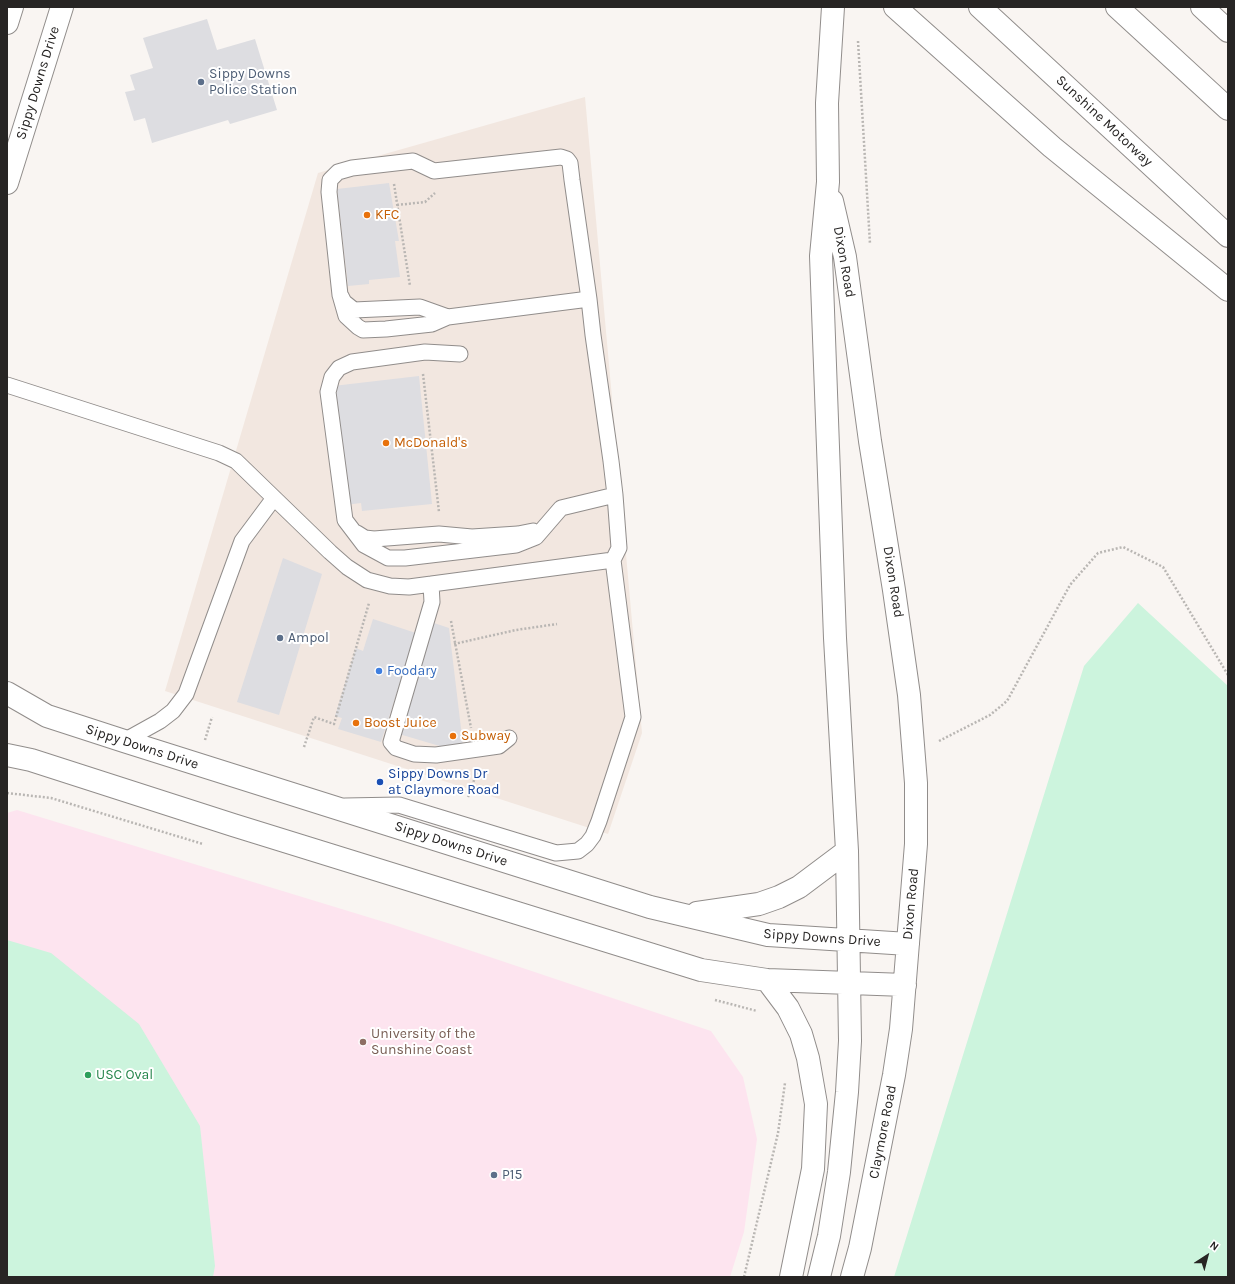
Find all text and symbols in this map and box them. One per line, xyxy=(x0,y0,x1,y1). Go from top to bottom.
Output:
street label: Sippy Downs Drive xyxy=(13,24,63,142)
place label: Sippy Downs Police Station xyxy=(209,66,297,98)
street label: Sunshine Motorway xyxy=(1052,72,1156,170)
marker: Sippy Downs Police Station xyxy=(196,77,206,87)
place label: KFC xyxy=(375,207,399,223)
marker: KFC xyxy=(362,210,372,220)
street label: Dixon Road xyxy=(829,225,859,299)
place label: McDonald's xyxy=(394,435,468,451)
marker: McDonald's xyxy=(381,438,391,448)
street label: Dixon Road xyxy=(879,545,907,619)
place label: Ampol xyxy=(288,630,329,646)
marker: Ampol xyxy=(275,633,285,643)
place label: Foodary xyxy=(387,663,437,679)
marker: Foodary xyxy=(374,666,384,676)
place label: Boost Juice xyxy=(364,715,437,731)
marker: Boost Juice xyxy=(351,718,361,728)
street label: Sippy Downs Drive xyxy=(83,721,201,773)
place label: Subway xyxy=(461,728,511,744)
marker: Subway xyxy=(448,731,458,741)
place label: Sippy Downs Dr at Claymore Road xyxy=(388,766,500,798)
marker: Sippy Downs Dr at Claymore Road xyxy=(375,777,385,787)
street label: Sippy Downs Drive xyxy=(392,818,510,870)
street label: Dixon Road xyxy=(899,867,923,941)
street label: Sippy Downs Drive xyxy=(763,926,881,950)
place label: University of the Sunshine Coast xyxy=(371,1026,475,1058)
marker: University of the Sunshine Coast xyxy=(358,1037,368,1047)
place label: USC Oval xyxy=(96,1067,153,1083)
marker: USC Oval xyxy=(83,1070,93,1080)
street label: Claymore Road xyxy=(866,1084,900,1180)
place label: P15 xyxy=(502,1167,522,1183)
marker: P15 xyxy=(489,1170,499,1180)
north arrow xyxy=(1187,1236,1227,1276)
text: N xyxy=(1207,1238,1221,1253)

